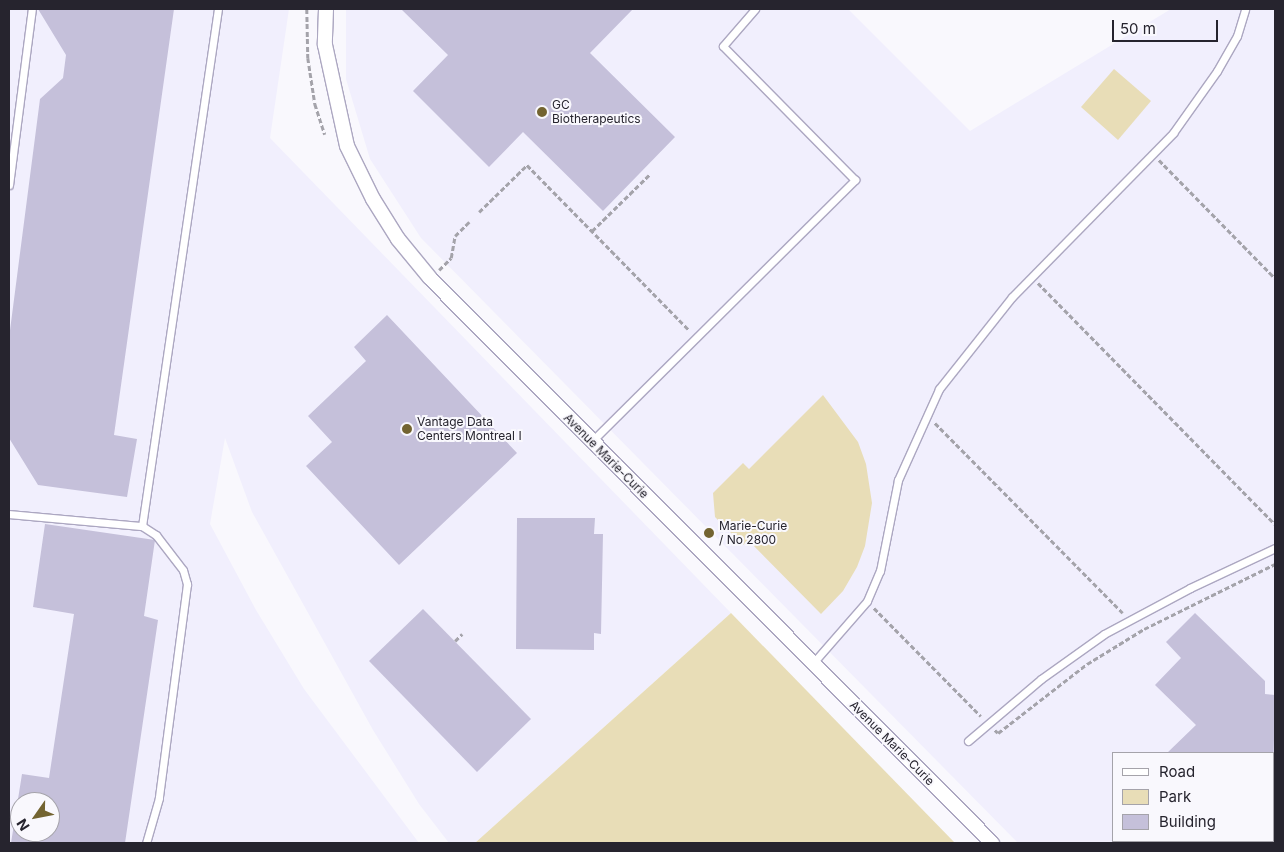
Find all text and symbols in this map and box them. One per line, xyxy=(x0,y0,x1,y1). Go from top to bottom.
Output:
scale bar xyxy=(1114,10,1220,42)
text: 50 m xyxy=(1120,19,1156,38)
place label: GC Biotherapeutics xyxy=(552,98,641,126)
marker: GC Biotherapeutics xyxy=(536,106,548,118)
street label: Avenue Marie-Curie xyxy=(561,411,651,501)
place label: Vantage Data Centers Montreal I xyxy=(417,415,522,443)
marker: Vantage Data Centers Montreal I xyxy=(401,423,413,435)
place label: Marie-Curie / No 2800 xyxy=(719,519,787,547)
marker: Marie-Curie / No 2800 xyxy=(703,527,715,539)
street label: Avenue Marie-Curie xyxy=(847,698,937,788)
legend xyxy=(1112,752,1274,842)
text: Road xyxy=(1159,762,1195,781)
text: Park xyxy=(1159,787,1191,806)
north arrow xyxy=(10,792,60,842)
text: Building xyxy=(1159,812,1216,831)
text: N xyxy=(13,816,33,834)

